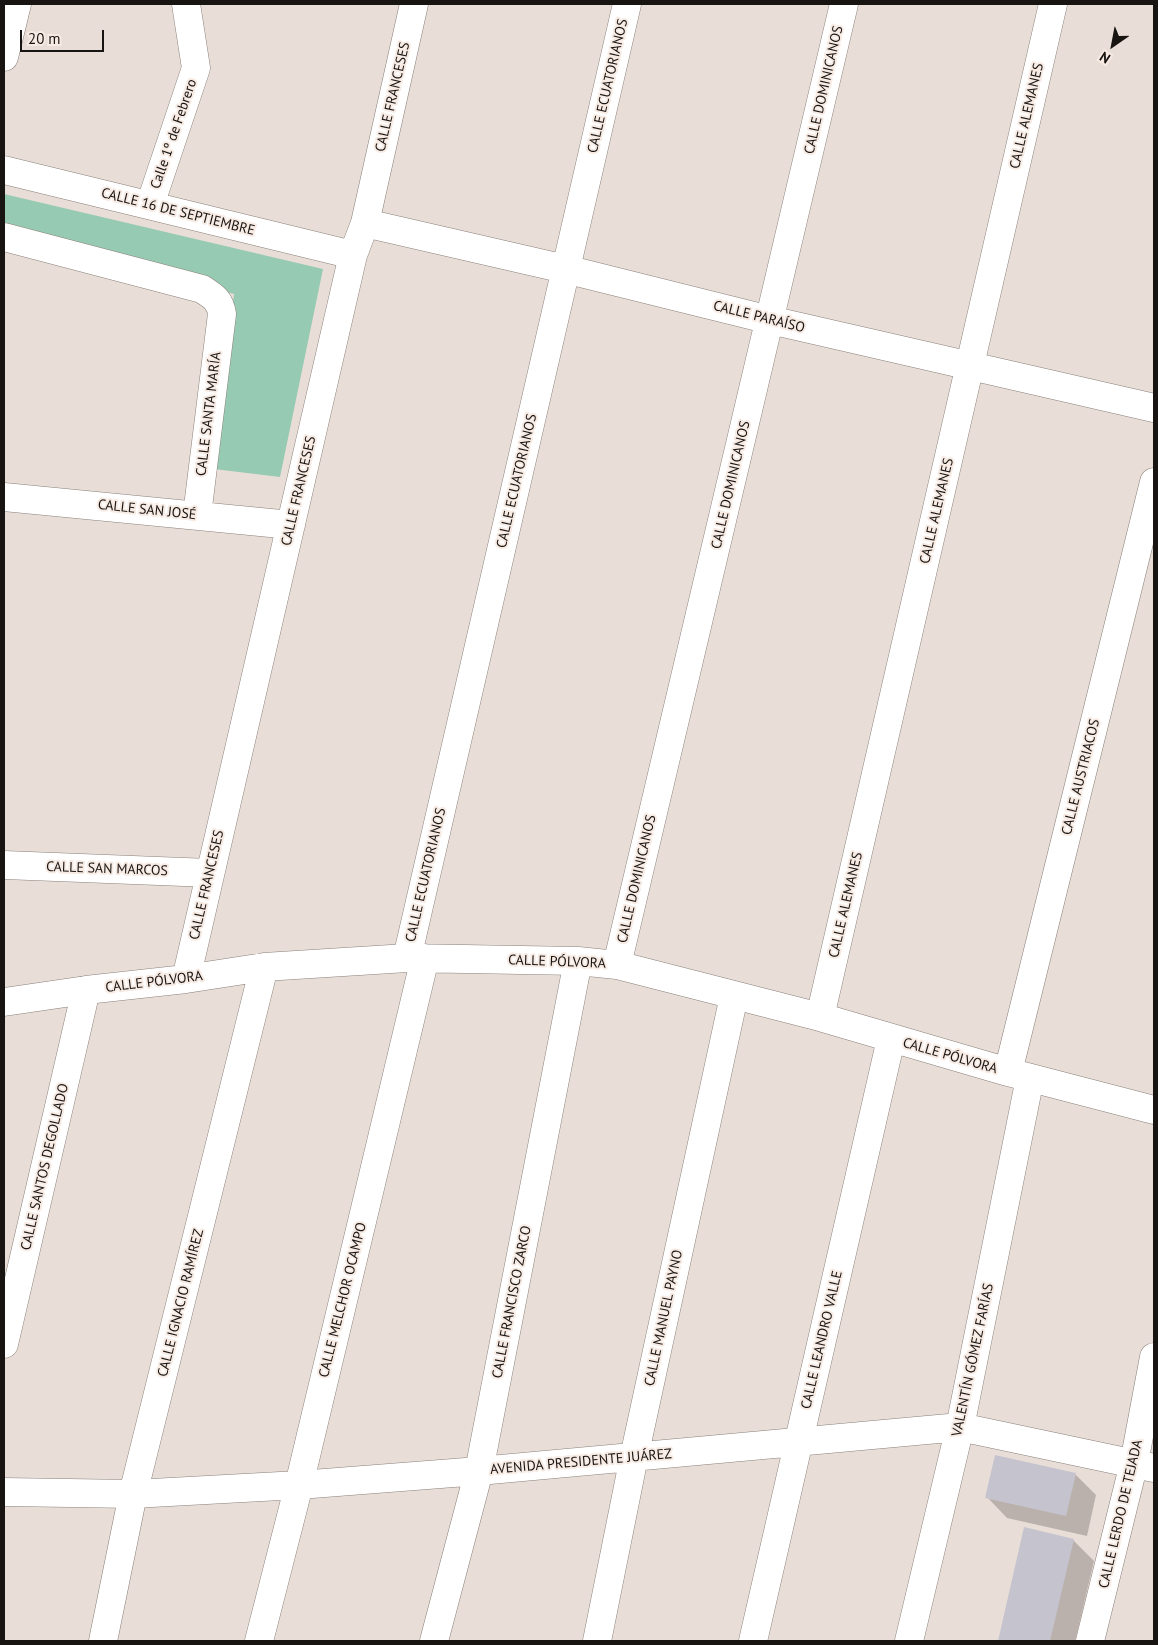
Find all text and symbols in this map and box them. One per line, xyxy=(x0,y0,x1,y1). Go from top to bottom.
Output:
street label: CALLE ECUATORIANOS xyxy=(584,17,632,155)
scale bar xyxy=(22,20,106,52)
north arrow xyxy=(1088,20,1138,70)
street label: CALLE DOMINICANOS xyxy=(801,24,847,156)
text: 20 m xyxy=(28,29,61,48)
street label: CALLE FRANCESES xyxy=(372,40,414,154)
text: N xyxy=(1096,48,1114,68)
street label: CALLE ALEMANES xyxy=(1007,61,1047,171)
street label: Calle 1º de Febrero xyxy=(147,77,201,191)
street label: CALLE 16 DE SEPTIEMBRE xyxy=(99,185,257,239)
street label: CALLE PARAÍSO xyxy=(711,297,807,337)
street label: CALLE SANTA MARÍA xyxy=(193,351,225,477)
street label: CALLE ECUATORIANOS xyxy=(493,412,541,550)
street label: CALLE DOMINICANOS xyxy=(708,419,754,551)
street label: CALLE FRANCESES xyxy=(278,434,320,548)
street label: CALLE ALEMANES xyxy=(917,456,957,566)
street label: CALLE SAN JOSÉ xyxy=(97,496,197,524)
street label: CALLE AUSTRIACOS xyxy=(1058,717,1104,837)
street label: CALLE ECUATORIANOS xyxy=(402,806,450,944)
street label: CALLE DOMINICANOS xyxy=(614,813,660,945)
street label: CALLE FRANCESES xyxy=(186,828,228,942)
street label: CALLE ALEMANES xyxy=(826,850,866,960)
street label: CALLE SAN MARCOS xyxy=(46,858,168,880)
street label: CALLE PÓLVORA xyxy=(508,952,606,972)
street label: CALLE PÓLVORA xyxy=(104,968,204,996)
street label: CALLE PÓLVORA xyxy=(901,1034,999,1078)
street label: CALLE SANTOS DEGOLLADO xyxy=(18,1082,72,1252)
street label: CALLE MELCHOR OCAMPO xyxy=(316,1221,370,1379)
street label: CALLE FRANCISCO ZARCO xyxy=(489,1224,535,1380)
street label: CALLE IGNACIO RAMÍREZ xyxy=(155,1227,207,1379)
street label: CALLE MANUEL PAYNO xyxy=(641,1248,687,1388)
street label: CALLE LEANDRO VALLE xyxy=(798,1269,846,1411)
street label: VALENTÍN GÓMEZ FARÍAS xyxy=(949,1282,997,1438)
street label: CALLE LERDO DE TEJADA xyxy=(1096,1438,1146,1590)
street label: AVENIDA PRESIDENTE JUÁREZ xyxy=(489,1446,673,1478)

